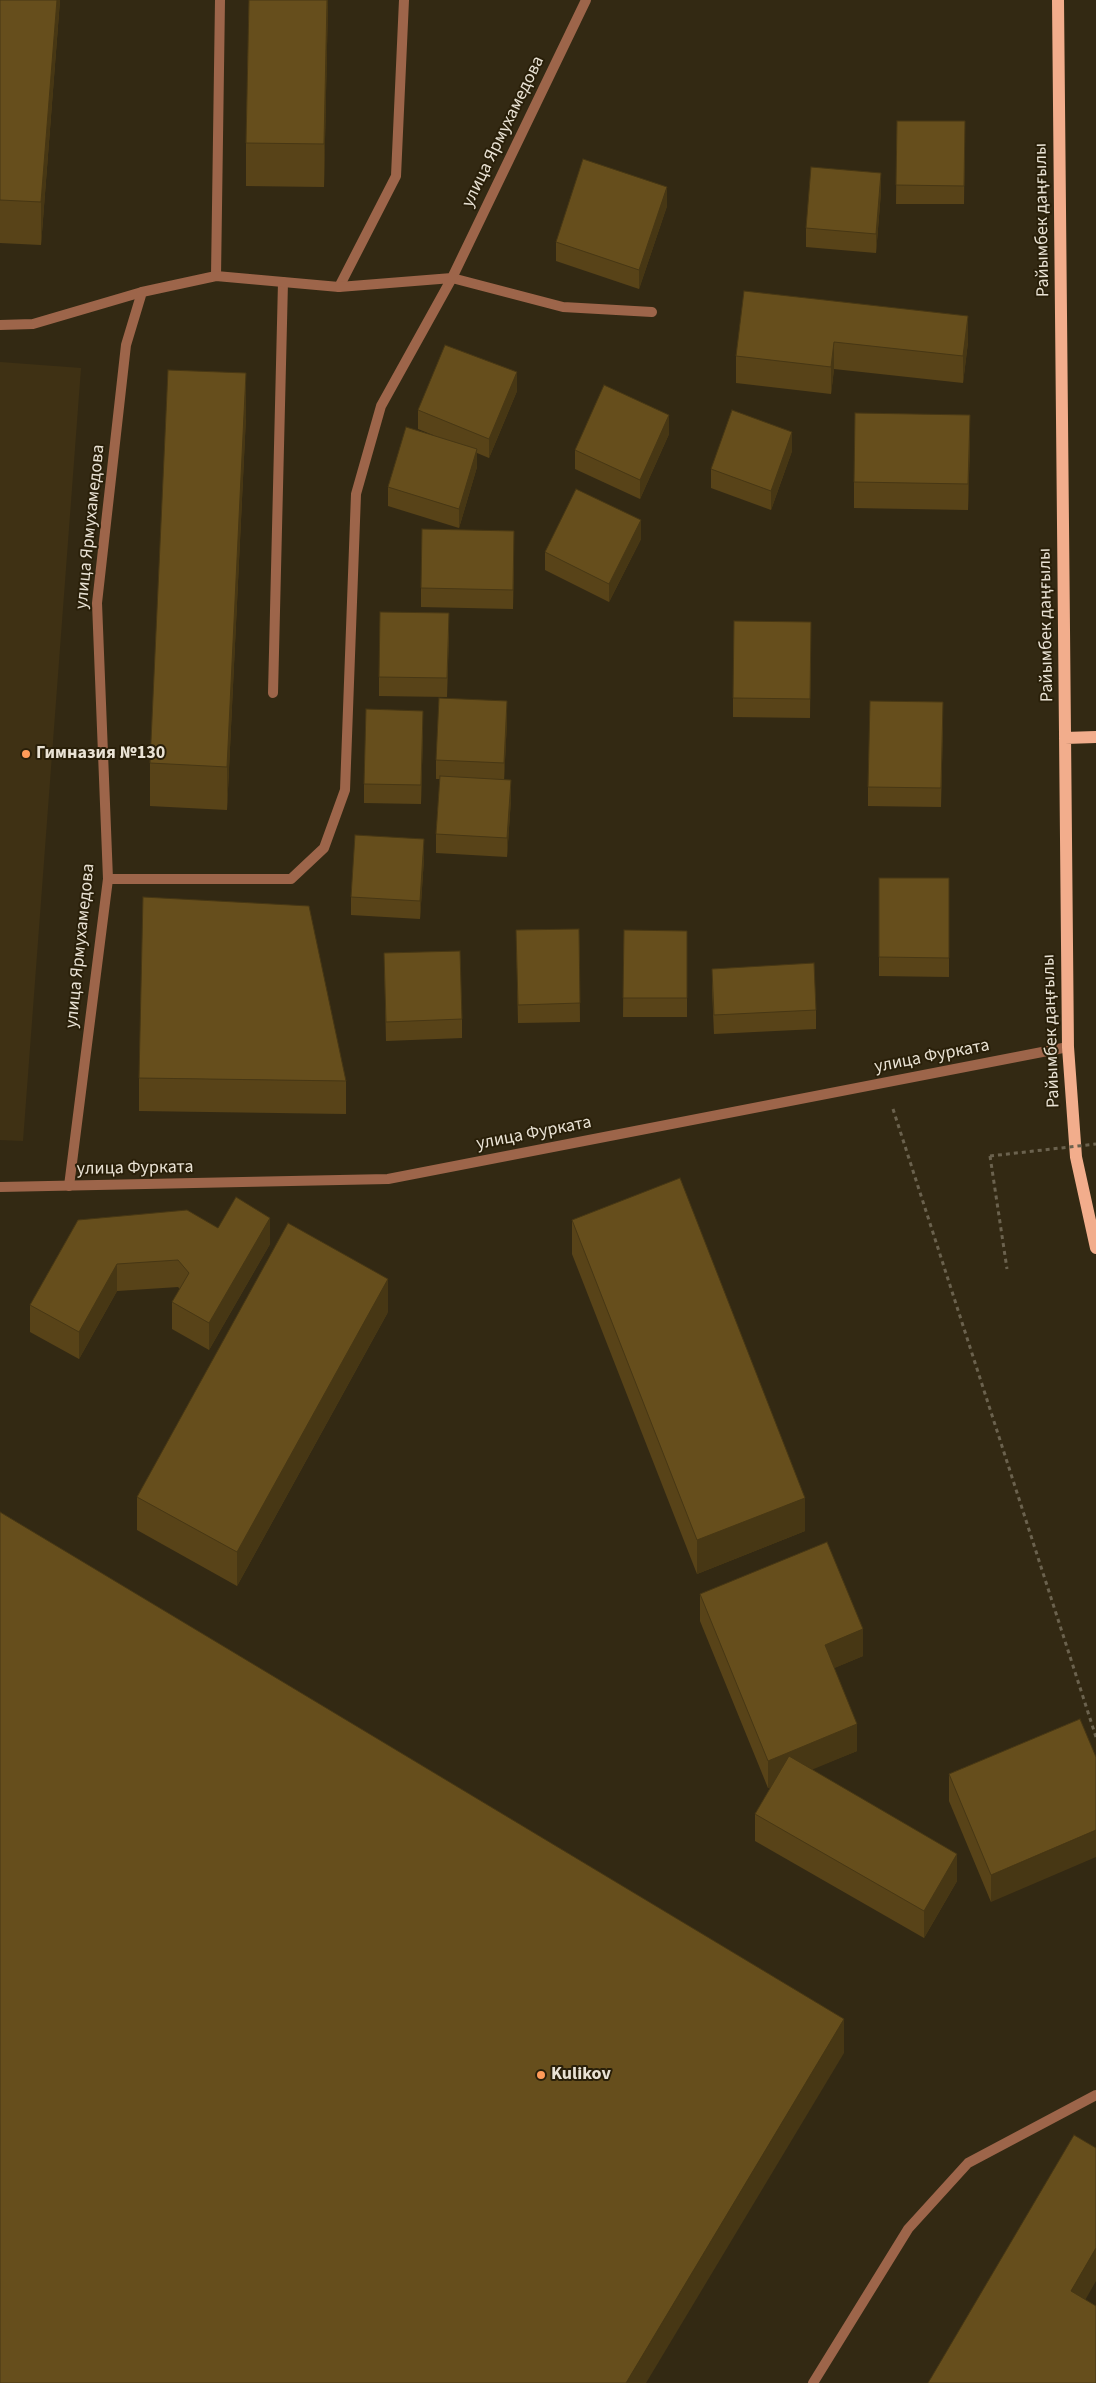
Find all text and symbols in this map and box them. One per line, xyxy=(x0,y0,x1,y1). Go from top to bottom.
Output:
street label: улица Ярмухамедова xyxy=(458,53,550,211)
street label: Райымбек даңғылы xyxy=(1031,143,1055,297)
street label: улица Ярмухамедова xyxy=(72,444,110,610)
street label: Райымбек даңғылы xyxy=(1035,548,1059,702)
place label: Гимназия №130 xyxy=(36,743,165,765)
marker: Гимназия №130 xyxy=(20,748,32,760)
street label: улица Ярмухамедова xyxy=(62,863,100,1029)
street label: Райымбек даңғылы xyxy=(1039,954,1065,1108)
street label: улица Фурката xyxy=(873,1035,991,1079)
street label: улица Фурката xyxy=(475,1112,593,1156)
street label: улица Фурката xyxy=(76,1157,194,1181)
place label: Kulikov xyxy=(551,2064,611,2086)
marker: Kulikov xyxy=(535,2069,547,2081)

